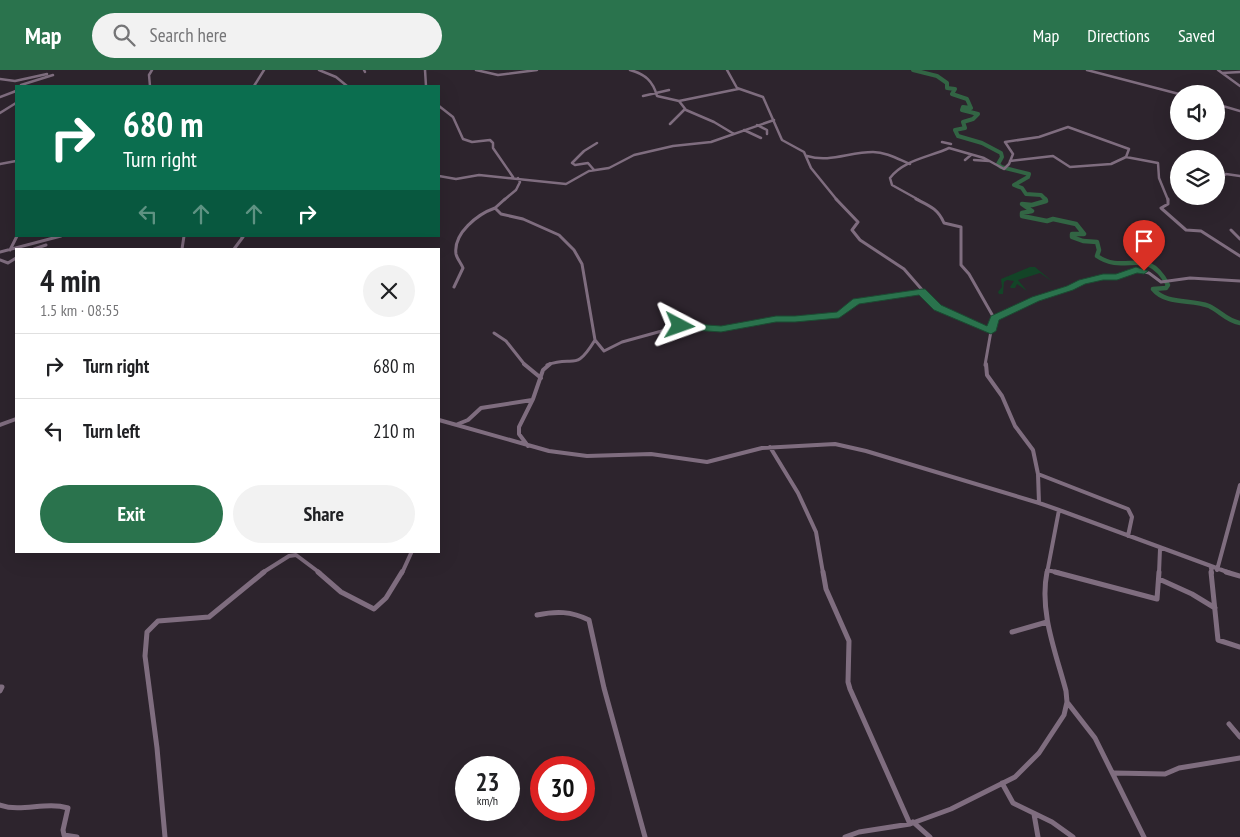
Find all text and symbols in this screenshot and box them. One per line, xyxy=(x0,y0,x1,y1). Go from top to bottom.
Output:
search box xyxy=(92,13,442,58)
text: Map xyxy=(25,20,62,51)
icon: search xyxy=(110,21,138,49)
text: Search here xyxy=(150,23,227,47)
text: Map xyxy=(1033,24,1059,47)
text: Directions xyxy=(1087,24,1150,47)
text: Saved xyxy=(1178,24,1215,47)
map controls xyxy=(1170,85,1225,205)
button: sound xyxy=(1170,85,1225,140)
text: 680 m xyxy=(123,101,204,147)
icon: right xyxy=(40,105,105,170)
text: Turn right xyxy=(123,145,197,173)
button: layers xyxy=(1170,150,1225,205)
icon: left xyxy=(134,200,162,228)
icon: ahead xyxy=(187,200,215,228)
icon: ahead xyxy=(240,200,268,228)
icon: right xyxy=(293,200,321,228)
pin xyxy=(1123,220,1165,271)
icon: arrive xyxy=(1130,227,1158,255)
text: 4 min xyxy=(40,261,101,300)
button: close xyxy=(363,265,415,317)
position arrow xyxy=(653,299,705,351)
text: 1.5 km · 08:55 xyxy=(40,300,120,320)
icon: right xyxy=(40,352,68,380)
text: Turn right xyxy=(83,354,149,378)
text: 680 m xyxy=(373,354,415,378)
icon: left xyxy=(40,417,68,445)
text: Turn left xyxy=(83,419,140,443)
text: 210 m xyxy=(373,419,415,443)
button: Exit xyxy=(40,485,223,543)
button: Share xyxy=(233,485,415,543)
speed limit sign: 30 xyxy=(530,756,595,821)
text: 23 xyxy=(476,766,499,798)
text: km/h xyxy=(477,793,498,808)

